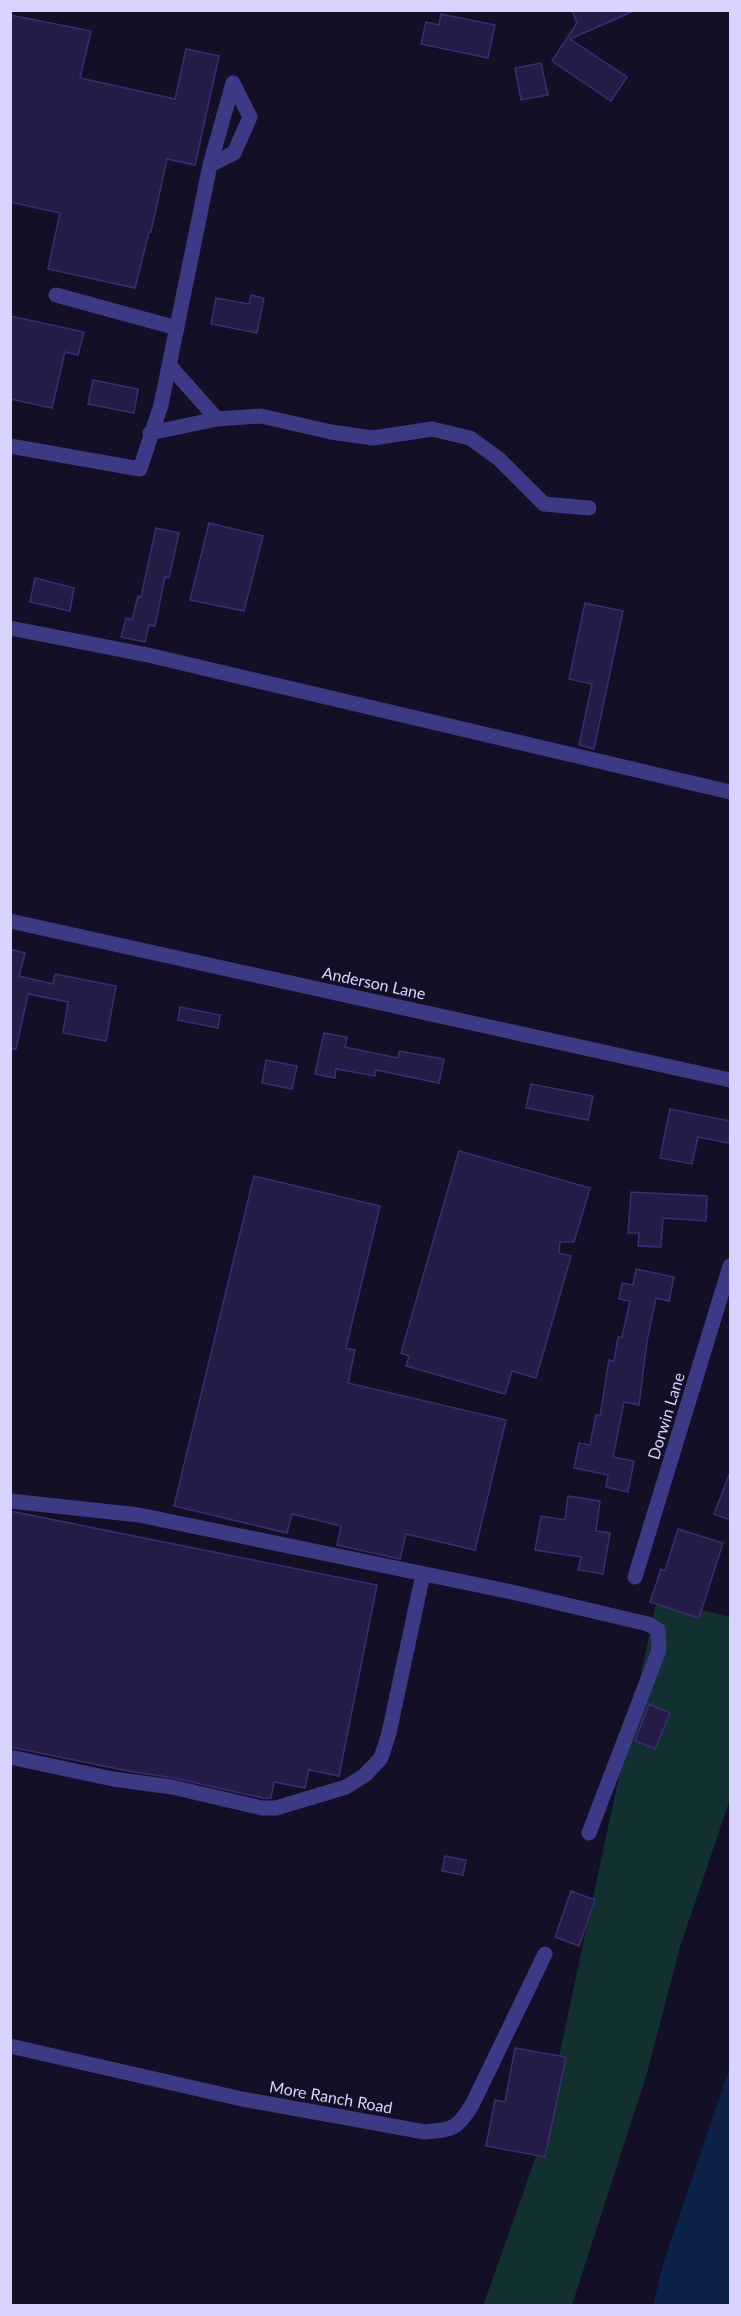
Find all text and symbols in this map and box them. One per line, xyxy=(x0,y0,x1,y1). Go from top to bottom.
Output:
street label: Anderson Lane xyxy=(321,962,428,1003)
street label: Dorwin Lane xyxy=(643,1370,688,1462)
street label: More Ranch Road xyxy=(268,2076,394,2117)

